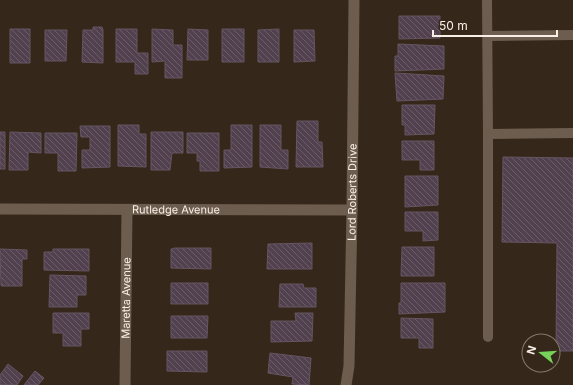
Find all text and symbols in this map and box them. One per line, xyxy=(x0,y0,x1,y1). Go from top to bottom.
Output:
scale bar xyxy=(433,12,557,38)
text: 50 m xyxy=(439,18,468,33)
street label: Lord Roberts Drive xyxy=(344,143,360,241)
street label: Rutledge Avenue xyxy=(132,202,220,217)
street label: Maretta Avenue xyxy=(119,257,133,339)
north arrow xyxy=(521,333,561,373)
text: N xyxy=(524,344,539,356)

